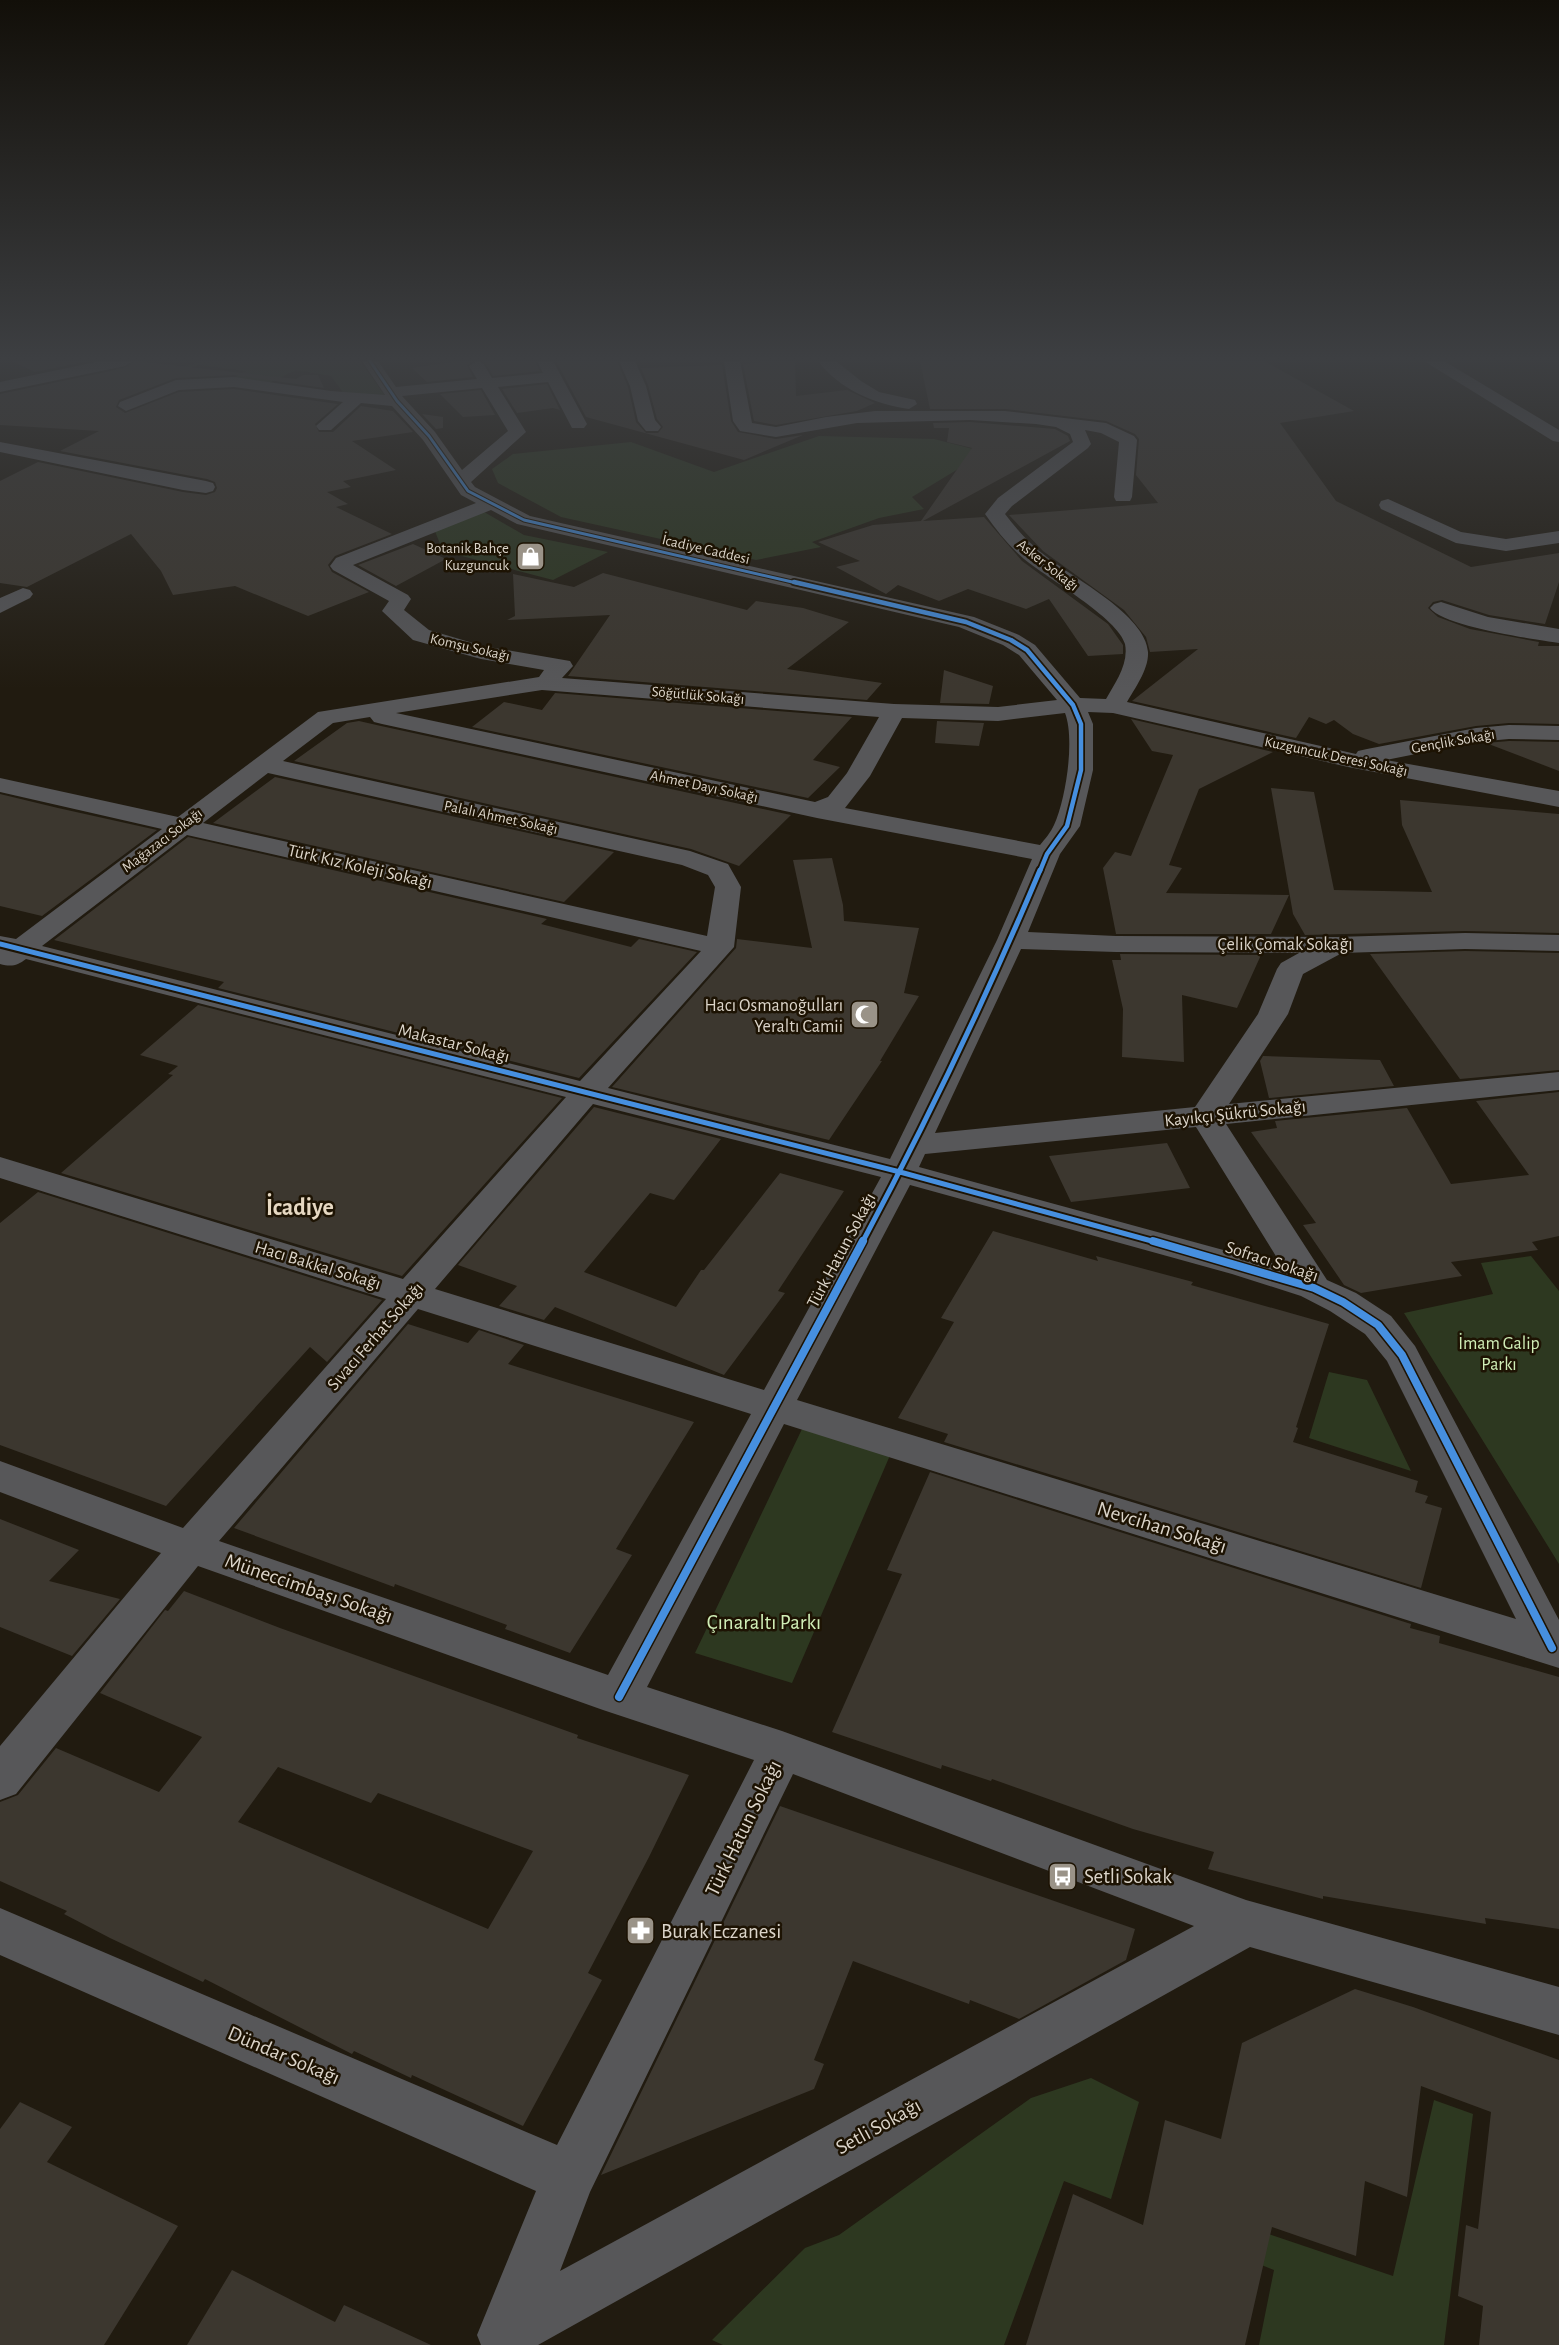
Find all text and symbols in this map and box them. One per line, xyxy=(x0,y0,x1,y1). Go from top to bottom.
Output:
street label: İcadiye Caddesi xyxy=(661,530,752,567)
street label: Asker Sokağı xyxy=(1014,537,1081,594)
place label: Botanik Bahçe Kuzguncuk xyxy=(426,541,509,573)
shop icon: Botanik Bahçe Kuzguncuk xyxy=(514,541,546,573)
street label: Komşu Sokağı xyxy=(429,631,511,664)
street label: Söğütlük Sokağı xyxy=(651,684,745,707)
street label: Gençlik Sokağı xyxy=(1410,727,1496,756)
street label: Kuzguncuk Deresi Sokağı xyxy=(1263,734,1409,779)
street label: Ahmet Dayı Sokağı xyxy=(649,768,759,805)
street label: Palalı Ahmet Sokağı xyxy=(443,798,559,837)
street label: Mağazacı Sokağı xyxy=(119,805,205,875)
street label: Türk Kız Koleji Sokağı xyxy=(286,842,434,892)
street label: Çelik Çomak Sokağı xyxy=(1217,936,1353,954)
place label: Hacı Osmanoğulları Yeraltı Camii xyxy=(705,997,843,1036)
mosque icon: Hacı Osmanoğulları Yeraltı Camii xyxy=(848,999,880,1031)
street label: Makastar Sokağı xyxy=(396,1021,511,1067)
street label: Kayıkçı Şükrü Sokağı xyxy=(1164,1098,1307,1130)
street label: Türk Hatun Sokağı xyxy=(804,1190,880,1311)
district label: İcadiye xyxy=(266,1193,334,1220)
street label: Hacı Bakkal Sokağı xyxy=(253,1238,383,1294)
street label: Sofracı Sokağı xyxy=(1223,1238,1320,1285)
street label: Sıvacı Ferhat Sokağı xyxy=(324,1279,427,1394)
park label: İmam Galip Parkı xyxy=(1458,1333,1540,1374)
street label: Nevcihan Sokağı xyxy=(1095,1498,1229,1557)
street label: Müneccimbaşı Sokağı xyxy=(222,1550,395,1627)
park label: Çınaraltı Parkı xyxy=(707,1612,821,1633)
street label: Türk Hatun Sokağı xyxy=(702,1757,785,1899)
bus stop icon: Setli Sokak xyxy=(1047,1860,1079,1892)
place label: Setli Sokak xyxy=(1084,1866,1172,1887)
pharmacy icon: Burak Eczanesi xyxy=(624,1915,656,1947)
place label: Burak Eczanesi xyxy=(661,1921,781,1942)
street label: Dündar Sokağı xyxy=(225,2022,343,2088)
street label: Setli Sokağı xyxy=(832,2095,924,2158)

